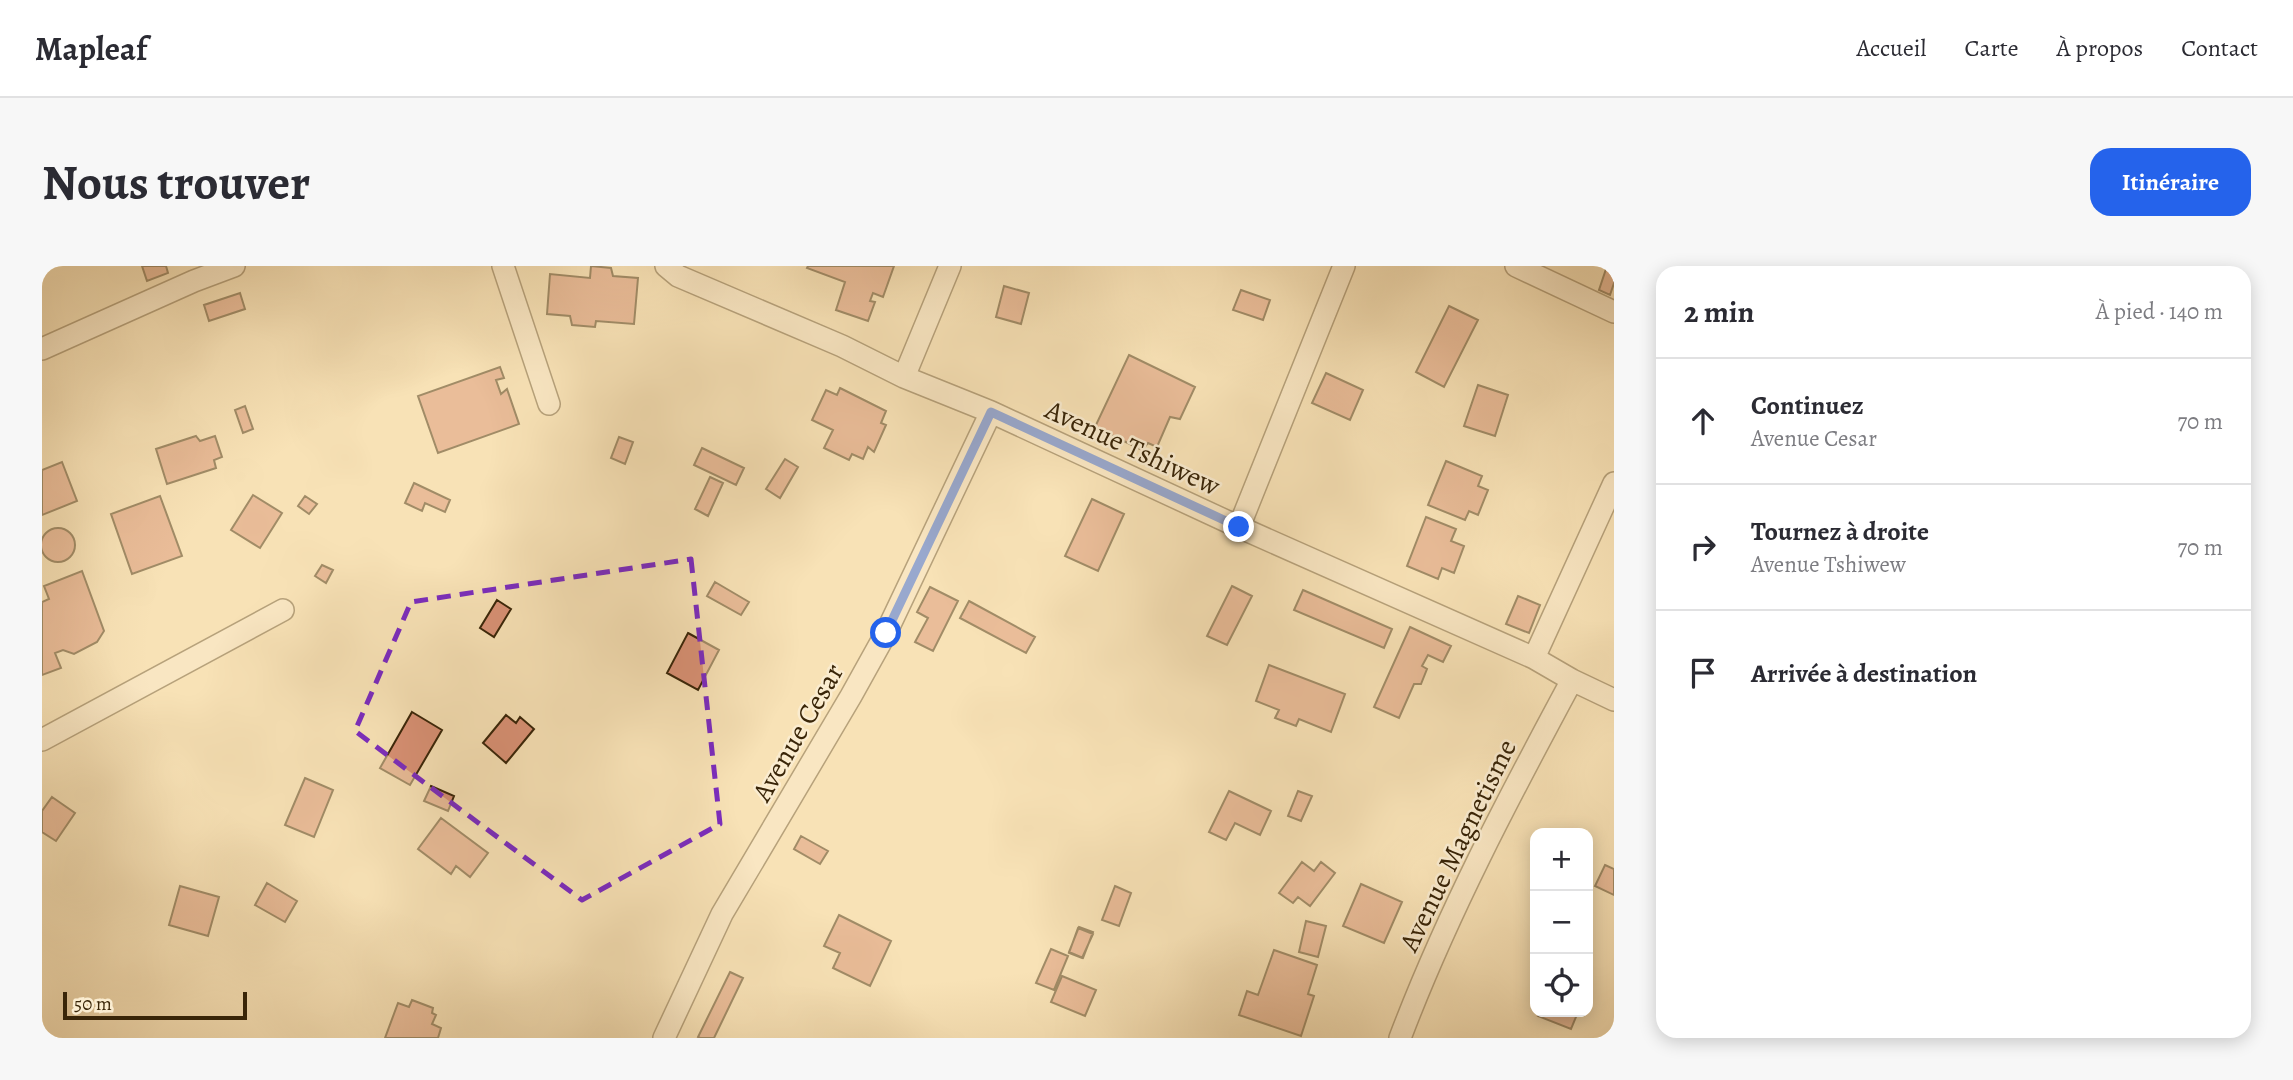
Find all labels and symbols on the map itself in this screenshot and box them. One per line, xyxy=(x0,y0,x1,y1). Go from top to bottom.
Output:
street label: Avenue Tshiwew xyxy=(1038,390,1226,505)
route end xyxy=(1223,511,1254,542)
route start xyxy=(870,617,901,648)
street label: Avenue Cesar xyxy=(743,656,853,809)
street label: Avenue Magnetisme xyxy=(1390,733,1526,959)
scale bar xyxy=(63,989,247,1021)

